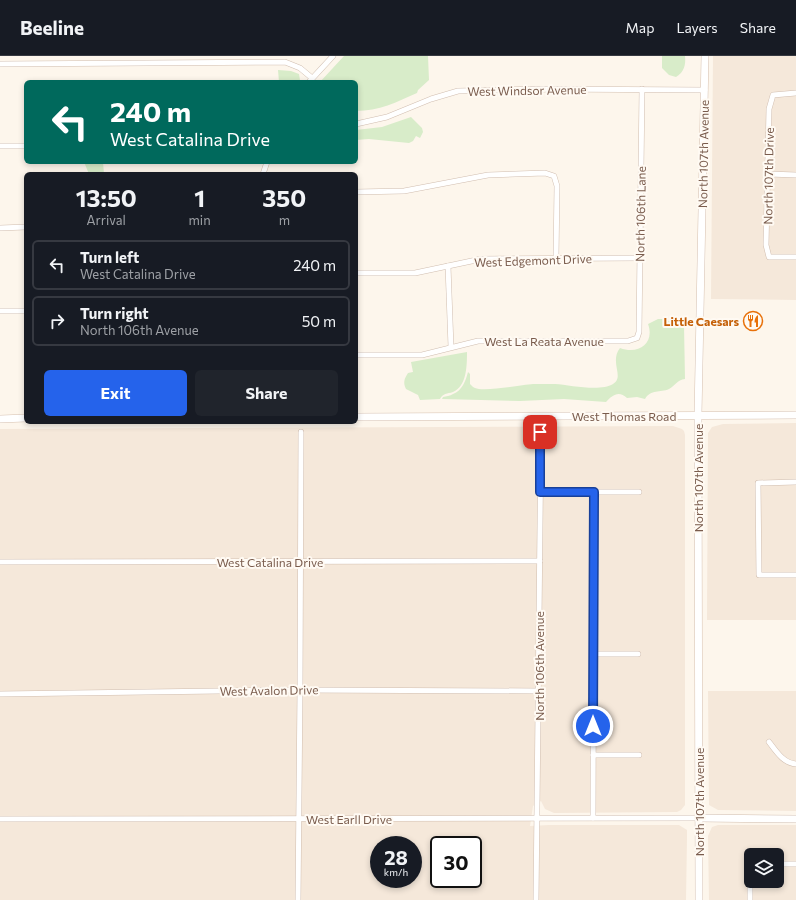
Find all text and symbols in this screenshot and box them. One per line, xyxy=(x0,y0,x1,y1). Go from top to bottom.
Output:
text: Beeline xyxy=(20,16,84,39)
text: Map xyxy=(626,19,654,36)
text: Layers xyxy=(676,19,718,36)
text: Share xyxy=(740,19,776,36)
street label: West Windsor Avenue xyxy=(467,82,587,98)
text: 240 m xyxy=(110,94,191,128)
icon: left xyxy=(44,96,96,148)
street label: North 107th Avenue xyxy=(695,100,711,208)
street label: North 107th Drive xyxy=(760,127,776,225)
text: West Catalina Drive xyxy=(110,128,270,150)
street label: North 106th Lane xyxy=(632,166,648,262)
text: 13:50 xyxy=(76,183,137,212)
text: 1 xyxy=(194,183,205,212)
text: 350 xyxy=(262,183,306,212)
text: Arrival xyxy=(87,212,126,228)
text: min xyxy=(189,212,211,228)
text: m xyxy=(279,212,290,228)
text: Turn left xyxy=(80,248,139,266)
street label: West Edgemont Drive xyxy=(474,251,592,269)
icon: left xyxy=(46,254,68,276)
text: 240 m xyxy=(293,256,336,274)
text: West Catalina Drive xyxy=(80,266,196,282)
text: Turn right xyxy=(80,304,149,322)
icon: right xyxy=(46,310,68,332)
restaurant icon: Little Caesars xyxy=(742,310,764,332)
text: 50 m xyxy=(302,312,336,330)
place label: Little Caesars xyxy=(664,314,739,328)
text: North 106th Avenue xyxy=(80,322,199,338)
street label: West La Reata Avenue xyxy=(484,334,604,348)
button: Exit xyxy=(44,370,187,416)
button: Share xyxy=(195,370,338,416)
street label: West Thomas Road xyxy=(572,409,676,423)
pin xyxy=(523,415,557,449)
icon: arrive xyxy=(529,421,551,443)
street label: North 107th Avenue xyxy=(691,424,705,532)
street label: West Catalina Drive xyxy=(217,555,323,569)
street label: North 106th Avenue xyxy=(532,611,546,721)
street label: West Avalon Drive xyxy=(219,682,319,698)
position arrow xyxy=(572,705,614,747)
street label: North 107th Avenue xyxy=(692,748,706,856)
street label: West Earll Drive xyxy=(306,812,392,826)
speed limit sign: 30 xyxy=(430,836,482,888)
text: 28 xyxy=(384,845,408,869)
map controls xyxy=(744,848,784,888)
button: layers xyxy=(744,848,784,888)
text: km/h xyxy=(384,866,408,878)

